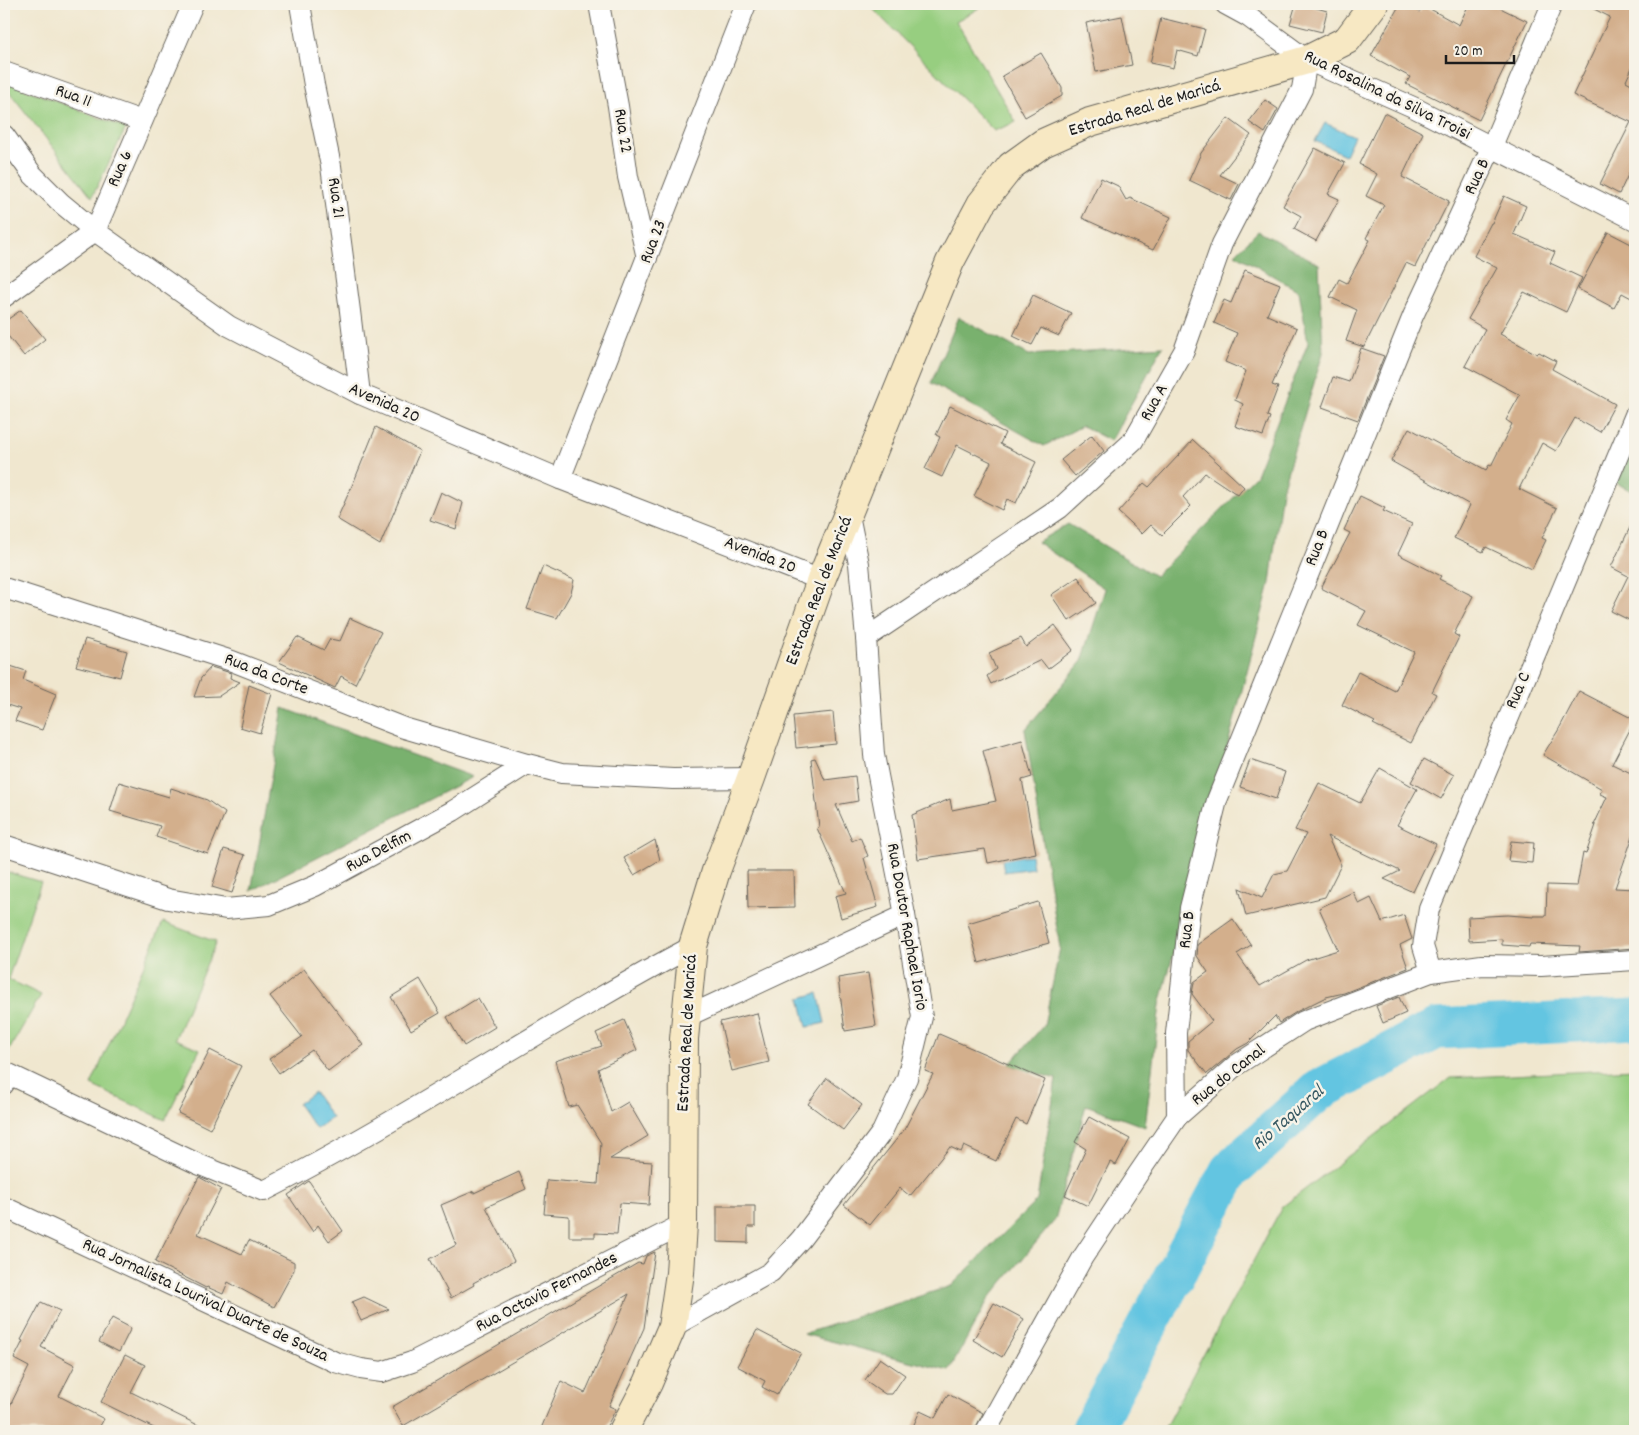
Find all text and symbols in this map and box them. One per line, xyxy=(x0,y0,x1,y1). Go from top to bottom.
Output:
scale bar xyxy=(1446,32,1514,64)
text: 20 m xyxy=(1454,41,1482,63)
street label: Rua Rosalina da Silva Troisi xyxy=(1299,45,1475,147)
street label: Estrada Real de Maricá xyxy=(1066,74,1224,144)
street label: Rua 11 xyxy=(51,79,95,115)
street label: Rua 22 xyxy=(606,107,638,155)
street label: Rua 6 xyxy=(102,147,140,191)
street label: Rua B xyxy=(1459,155,1497,199)
street label: Rua 21 xyxy=(320,176,350,220)
street label: Rua 23 xyxy=(634,217,674,267)
street label: Avenida 20 xyxy=(344,377,424,431)
street label: Rua A xyxy=(1135,380,1175,426)
street label: Estrada Real de Maricá xyxy=(780,513,860,669)
street label: Rua B xyxy=(1299,526,1337,570)
street label: Avenida 20 xyxy=(720,531,800,581)
street label: Rua da Corte xyxy=(220,648,312,703)
street label: Rua C xyxy=(1500,669,1538,713)
street label: Rua Delfim xyxy=(342,824,416,880)
street label: Rua Doutor Raphael Iorio xyxy=(879,841,933,1013)
street label: Rua B xyxy=(1173,910,1203,950)
street label: Estrada Real de Maricá xyxy=(671,954,705,1112)
street label: Rua do Canal xyxy=(1187,1039,1272,1113)
water label: Rio Taquaral xyxy=(1247,1079,1332,1158)
street label: Rua Jornalista Lourival Duarte de Souza xyxy=(78,1233,333,1369)
street label: Rua Octavio Fernandes xyxy=(472,1246,622,1340)

